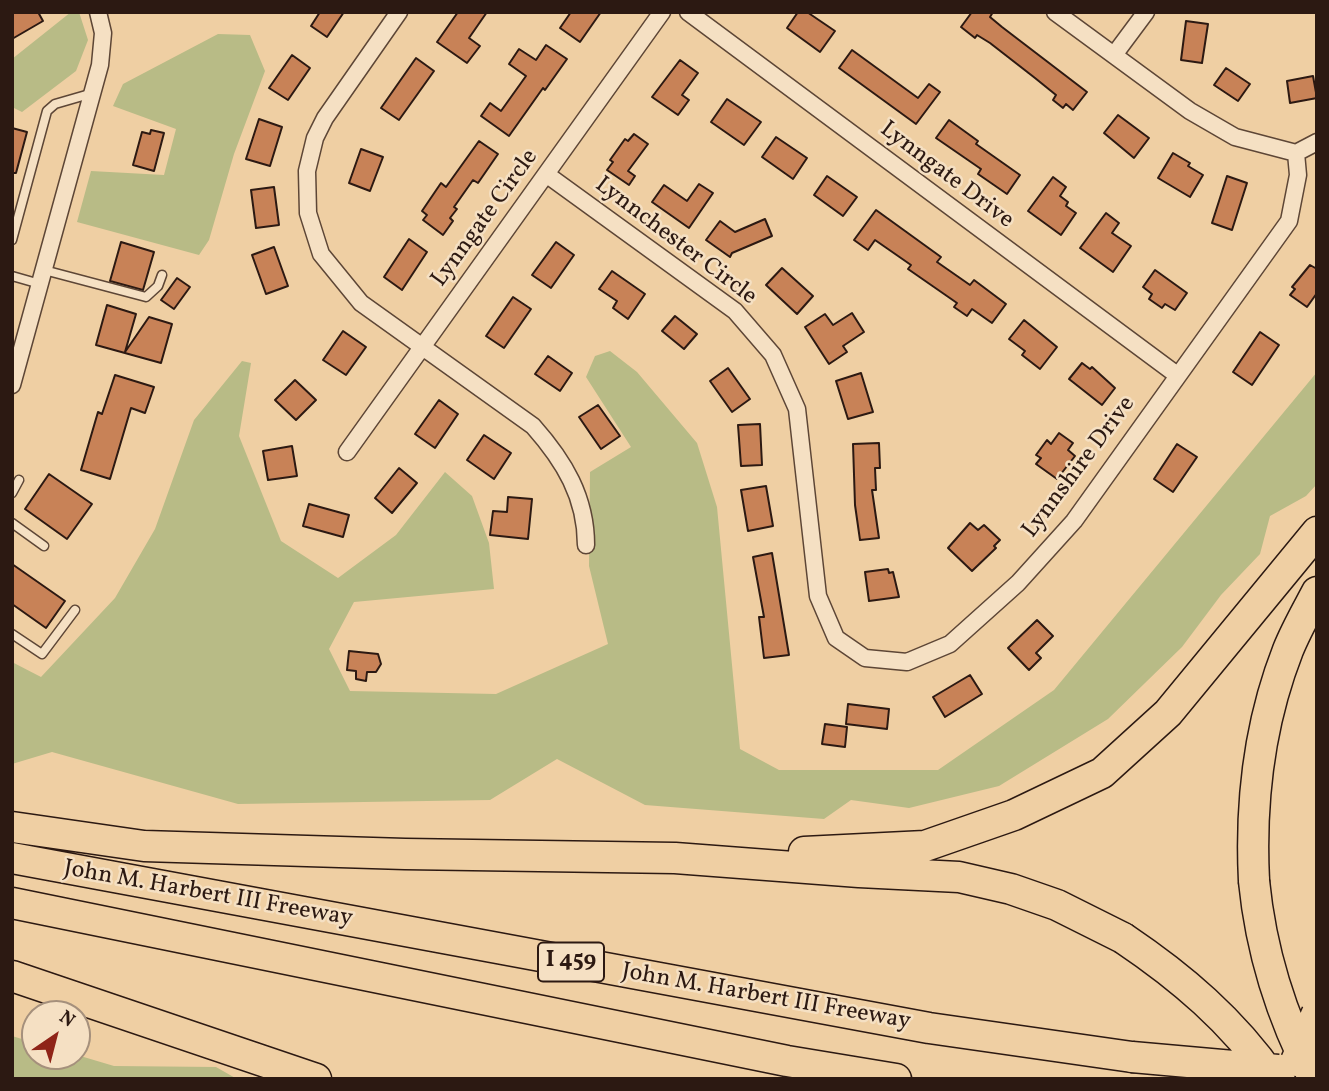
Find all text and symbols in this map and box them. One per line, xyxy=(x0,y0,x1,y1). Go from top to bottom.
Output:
street label: Lynngate Drive xyxy=(873,116,1019,236)
street label: Lynngate Circle xyxy=(426,145,546,293)
street label: Lynnchester Circle xyxy=(588,172,762,312)
street label: Lynnshire Drive xyxy=(1017,391,1143,545)
street label: John M. Harbert III Freeway xyxy=(61,855,355,935)
road number: I 459 xyxy=(538,942,604,981)
street label: John M. Harbert III Freeway xyxy=(619,958,913,1038)
north arrow xyxy=(21,1000,91,1070)
text: N xyxy=(54,1005,80,1034)

